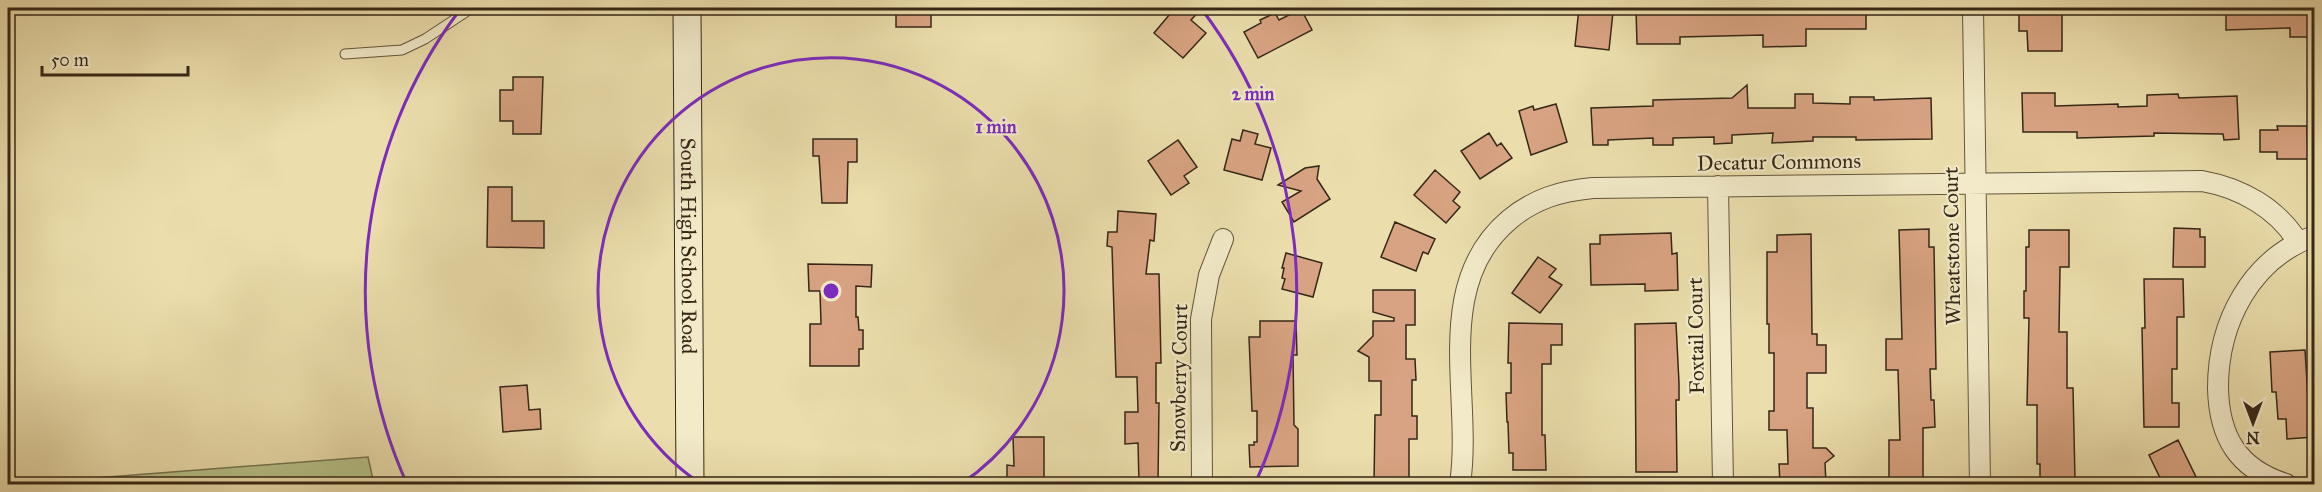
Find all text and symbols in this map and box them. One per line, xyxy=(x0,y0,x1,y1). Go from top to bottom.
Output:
scale bar xyxy=(42,39,188,77)
text: 50 m xyxy=(51,49,89,71)
text: 2 min xyxy=(1232,83,1275,105)
text: 1 min xyxy=(976,116,1017,138)
street label: South High School Road xyxy=(675,138,702,355)
street label: Decatur Commons xyxy=(1697,148,1861,176)
street label: Wheatstone Court xyxy=(1938,166,1966,326)
street label: Foxtail Court xyxy=(1682,277,1710,395)
centre of rings xyxy=(821,281,841,301)
street label: Snowberry Court xyxy=(1165,303,1193,452)
north arrow xyxy=(2223,393,2283,453)
text: N xyxy=(2246,428,2260,447)

